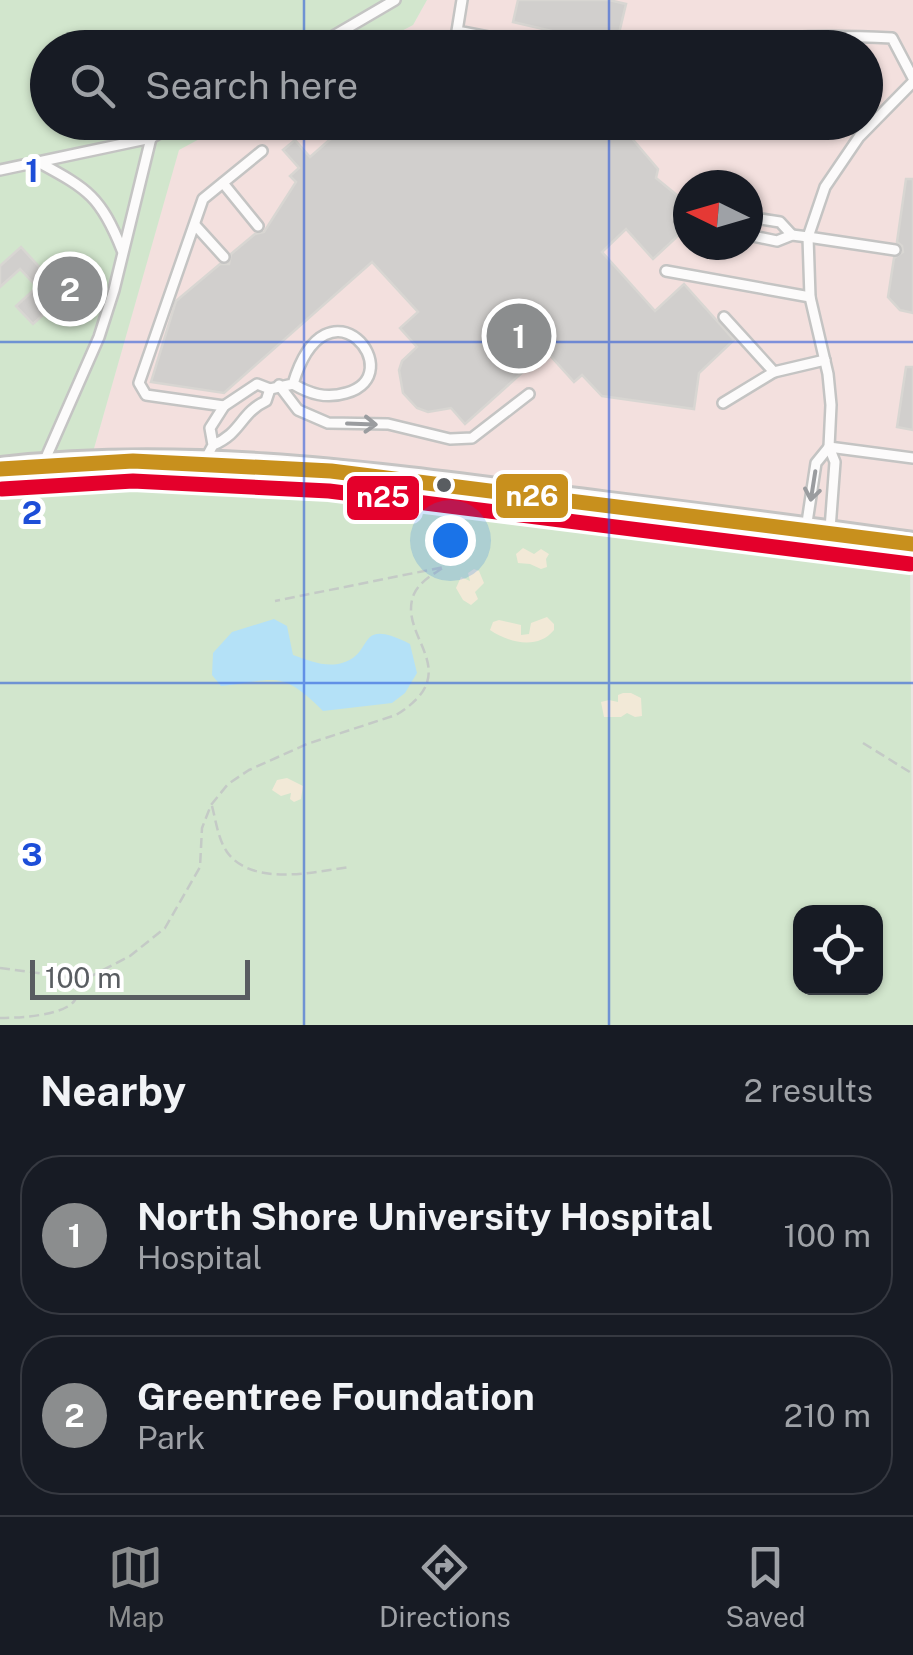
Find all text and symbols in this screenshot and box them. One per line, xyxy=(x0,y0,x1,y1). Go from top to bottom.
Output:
search box xyxy=(30,30,883,140)
icon: search xyxy=(65,58,120,113)
text: Search here xyxy=(145,63,358,108)
text: 1 xyxy=(25,152,39,189)
north arrow xyxy=(673,170,763,260)
pin: 2 xyxy=(38,252,102,326)
pin: 1 xyxy=(486,298,552,374)
one-way arrow xyxy=(346,414,378,433)
one-way arrow xyxy=(803,469,822,502)
line badge: n26 xyxy=(494,472,570,520)
line badge: n25 xyxy=(345,474,421,522)
unlabelled marker xyxy=(434,475,454,495)
text: n26 xyxy=(506,479,558,512)
text: n25 xyxy=(356,480,410,513)
text: 2 xyxy=(22,494,42,531)
your location xyxy=(425,515,476,566)
text: 3 xyxy=(21,836,43,873)
map controls xyxy=(793,905,883,995)
button: locate xyxy=(793,905,883,995)
scale bar xyxy=(30,955,250,1000)
text: 100 m xyxy=(45,961,122,994)
text: Nearby xyxy=(40,1066,186,1115)
text: 2 results xyxy=(744,1072,873,1109)
text: North Shore University Hospital xyxy=(137,1194,713,1239)
text: 1 xyxy=(68,1217,81,1254)
text: 100 m xyxy=(784,1217,871,1254)
text: Hospital xyxy=(137,1239,262,1276)
text: Greentree Foundation xyxy=(137,1374,535,1419)
text: 2 xyxy=(64,1397,85,1434)
text: 210 m xyxy=(784,1397,871,1434)
text: Park xyxy=(137,1419,205,1456)
tab: Map xyxy=(107,1540,164,1633)
tab: Directions xyxy=(379,1540,511,1633)
tab: Saved xyxy=(725,1540,806,1633)

